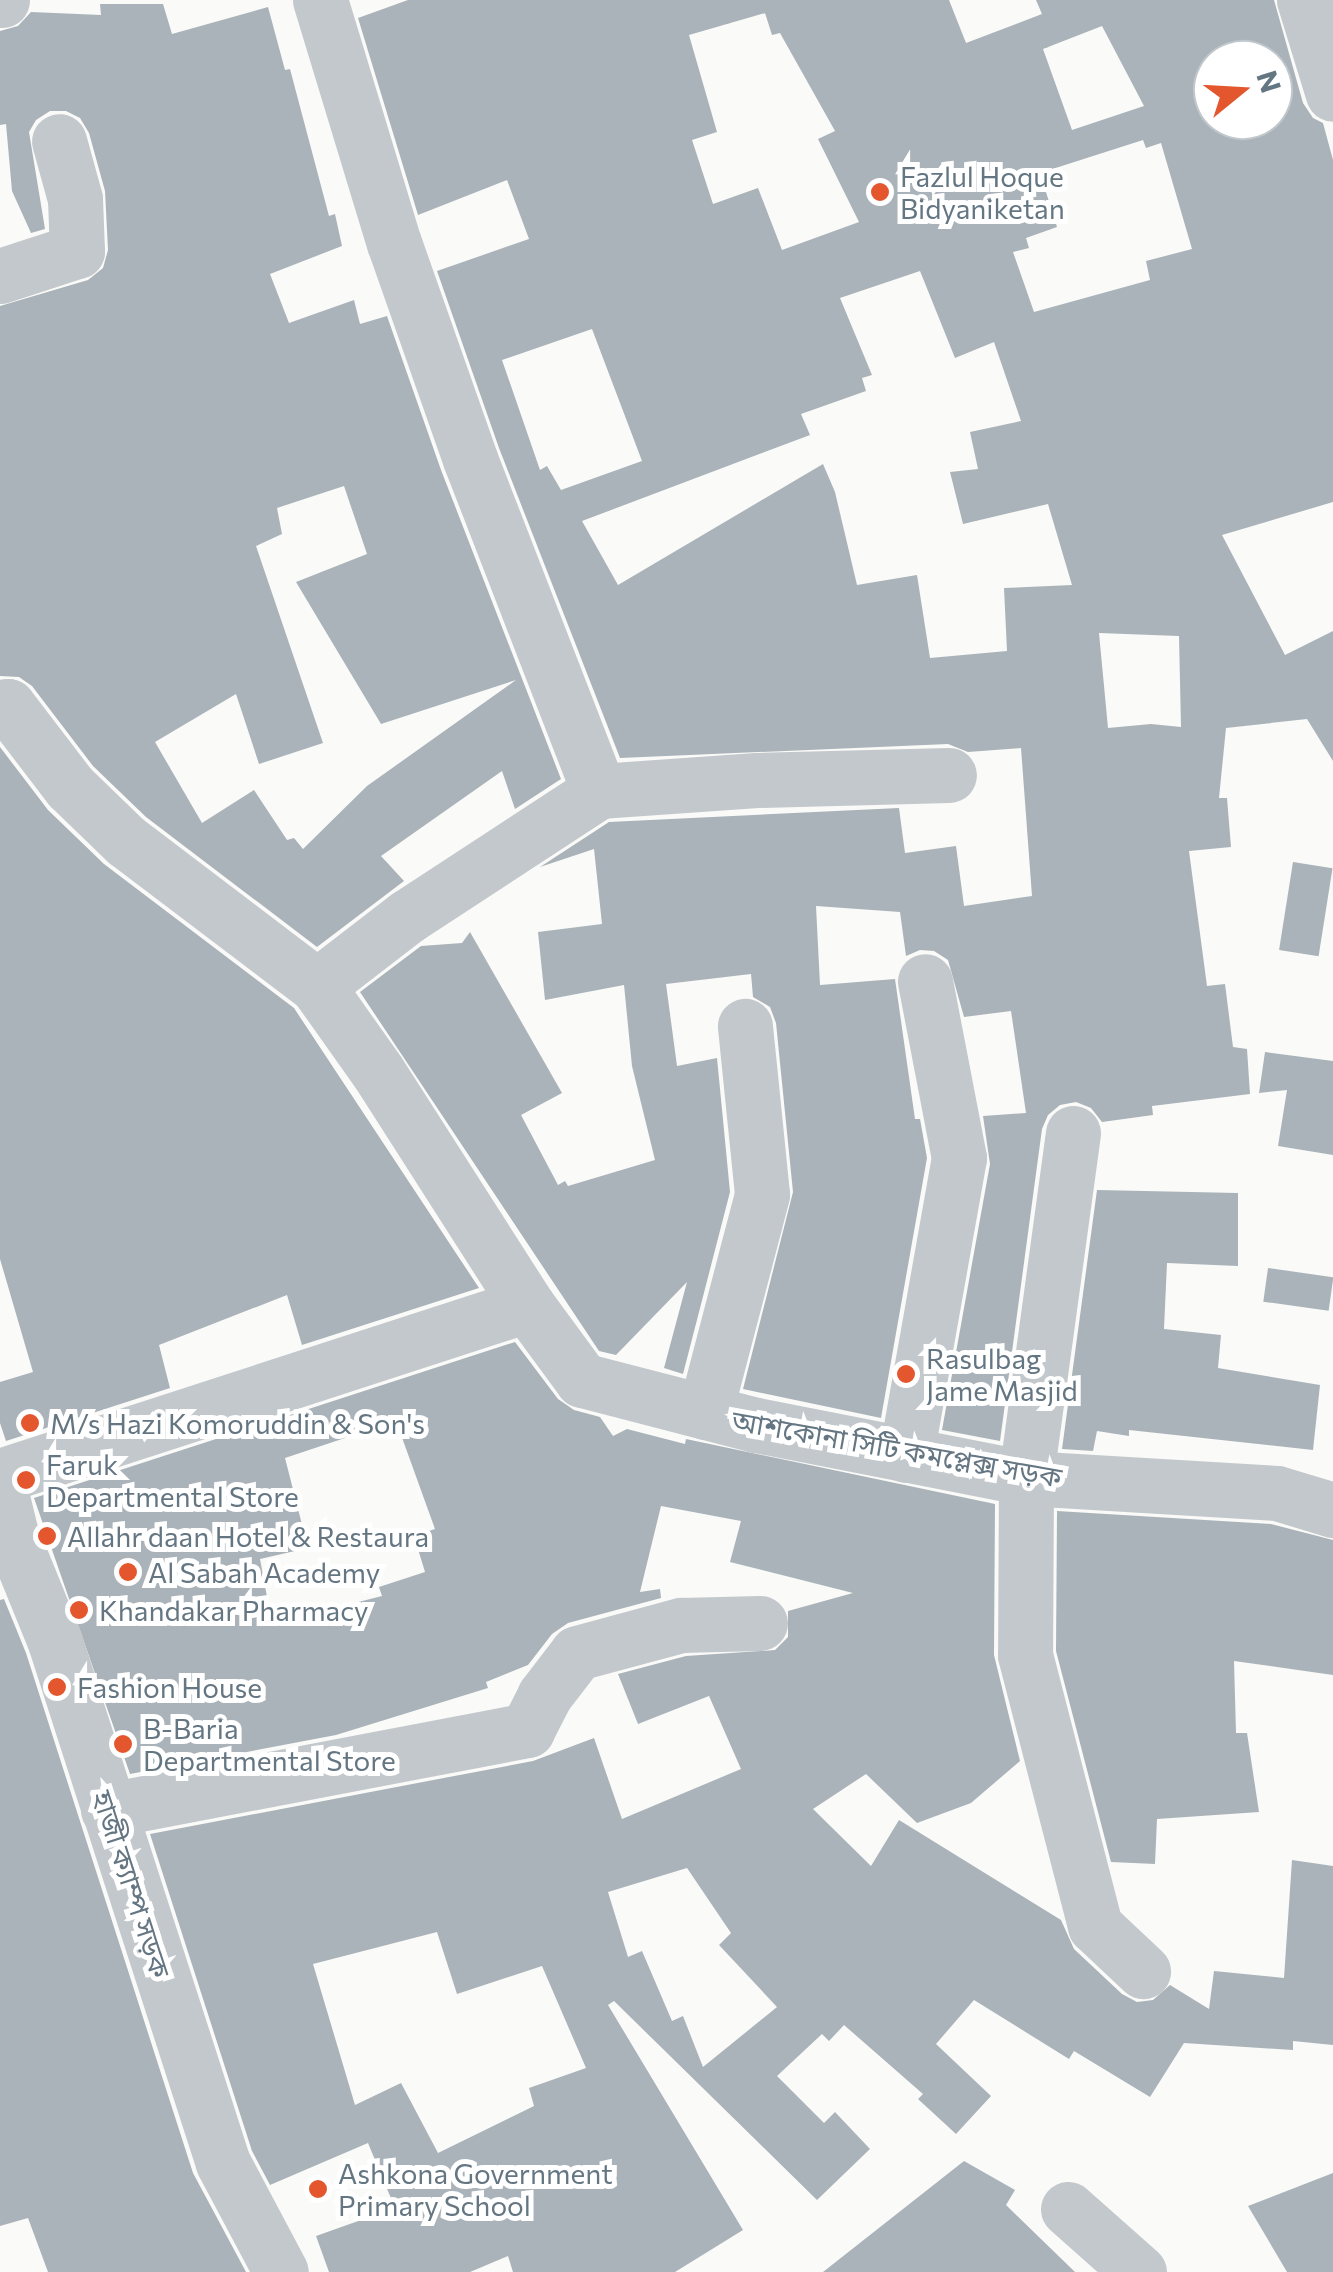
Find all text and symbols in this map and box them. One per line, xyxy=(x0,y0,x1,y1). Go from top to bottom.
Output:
north arrow xyxy=(1193,40,1293,140)
text: N xyxy=(1250,66,1289,97)
place label: Fazlul Hoque Bidyaniketan xyxy=(900,159,1065,225)
marker: Fazlul Hoque Bidyaniketan xyxy=(869,181,891,203)
place label: Rasulbag Jame Masjid xyxy=(926,1341,1078,1407)
marker: Rasulbag Jame Masjid xyxy=(895,1363,917,1385)
street label: আশকোনা সিটি কমপ্লেক্স সড়ক xyxy=(730,1402,1064,1494)
place label: M/s Hazi Komoruddin & Son's xyxy=(50,1406,425,1440)
marker: M/s Hazi Komoruddin & Son's xyxy=(19,1412,41,1434)
place label: Faruk Departmental Store xyxy=(46,1447,299,1513)
marker: Faruk Departmental Store xyxy=(15,1469,37,1491)
place label: Allahr daan Hotel & Restaura xyxy=(67,1519,429,1553)
marker: Allahr daan Hotel & Restaura xyxy=(36,1525,58,1547)
place label: Al Sabah Academy xyxy=(148,1555,380,1589)
marker: Al Sabah Academy xyxy=(117,1561,139,1583)
place label: Khandakar Pharmacy xyxy=(99,1593,369,1627)
marker: Khandakar Pharmacy xyxy=(68,1599,90,1621)
place label: Fashion House xyxy=(77,1670,262,1704)
marker: Fashion House xyxy=(46,1676,68,1698)
place label: B-Baria Departmental Store xyxy=(143,1711,396,1777)
marker: B-Baria Departmental Store xyxy=(112,1733,134,1755)
street label: হাজী ক্যাম্প সড়ক xyxy=(86,1786,178,1982)
place label: Ashkona Government Primary School xyxy=(338,2156,613,2222)
marker: Ashkona Government Primary School xyxy=(307,2178,329,2200)

